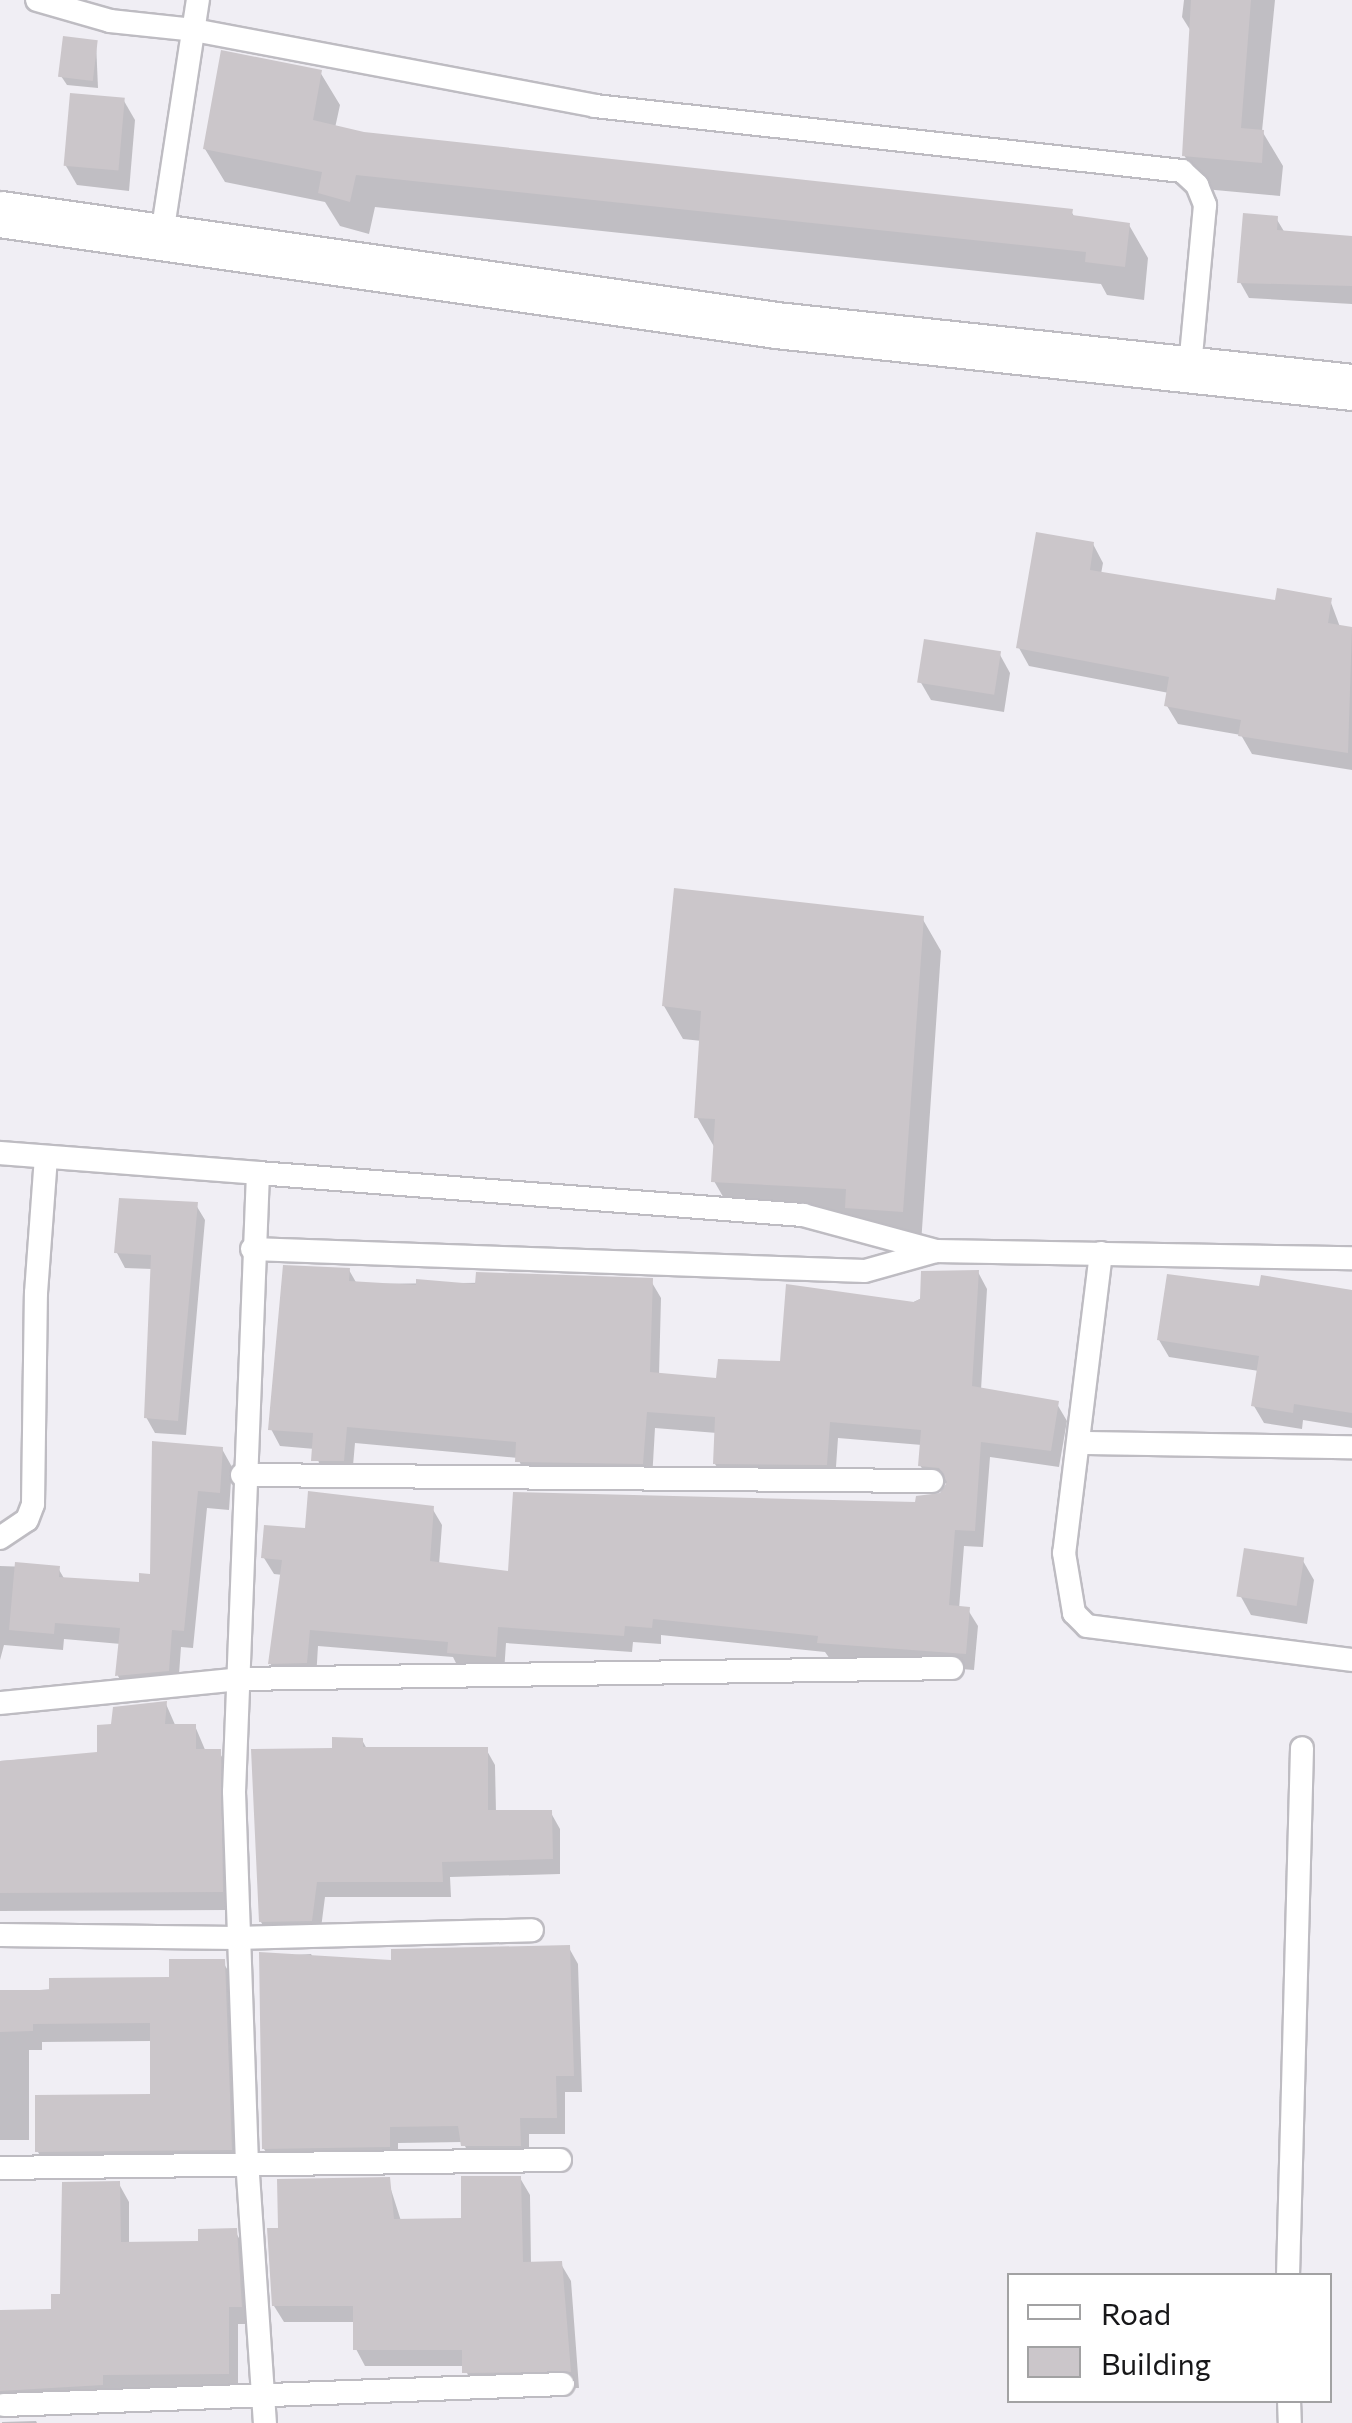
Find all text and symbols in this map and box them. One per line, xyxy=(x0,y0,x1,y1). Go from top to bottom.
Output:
legend xyxy=(1007,2273,1332,2403)
text: Road xyxy=(1101,2294,1171,2331)
text: Building xyxy=(1101,2344,1211,2381)

